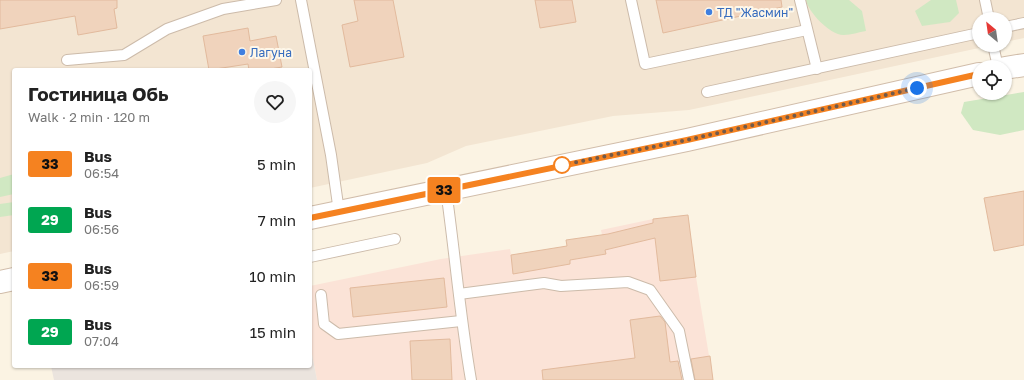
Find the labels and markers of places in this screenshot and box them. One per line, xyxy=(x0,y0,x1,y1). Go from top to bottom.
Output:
place label: ТД "Жасмин" xyxy=(717,5,793,20)
marker: ТД "Жасмин" xyxy=(704,7,714,17)
place label: Лагуна xyxy=(250,45,292,60)
marker: Лагуна xyxy=(237,47,247,57)
unlabelled marker xyxy=(553,156,571,174)

